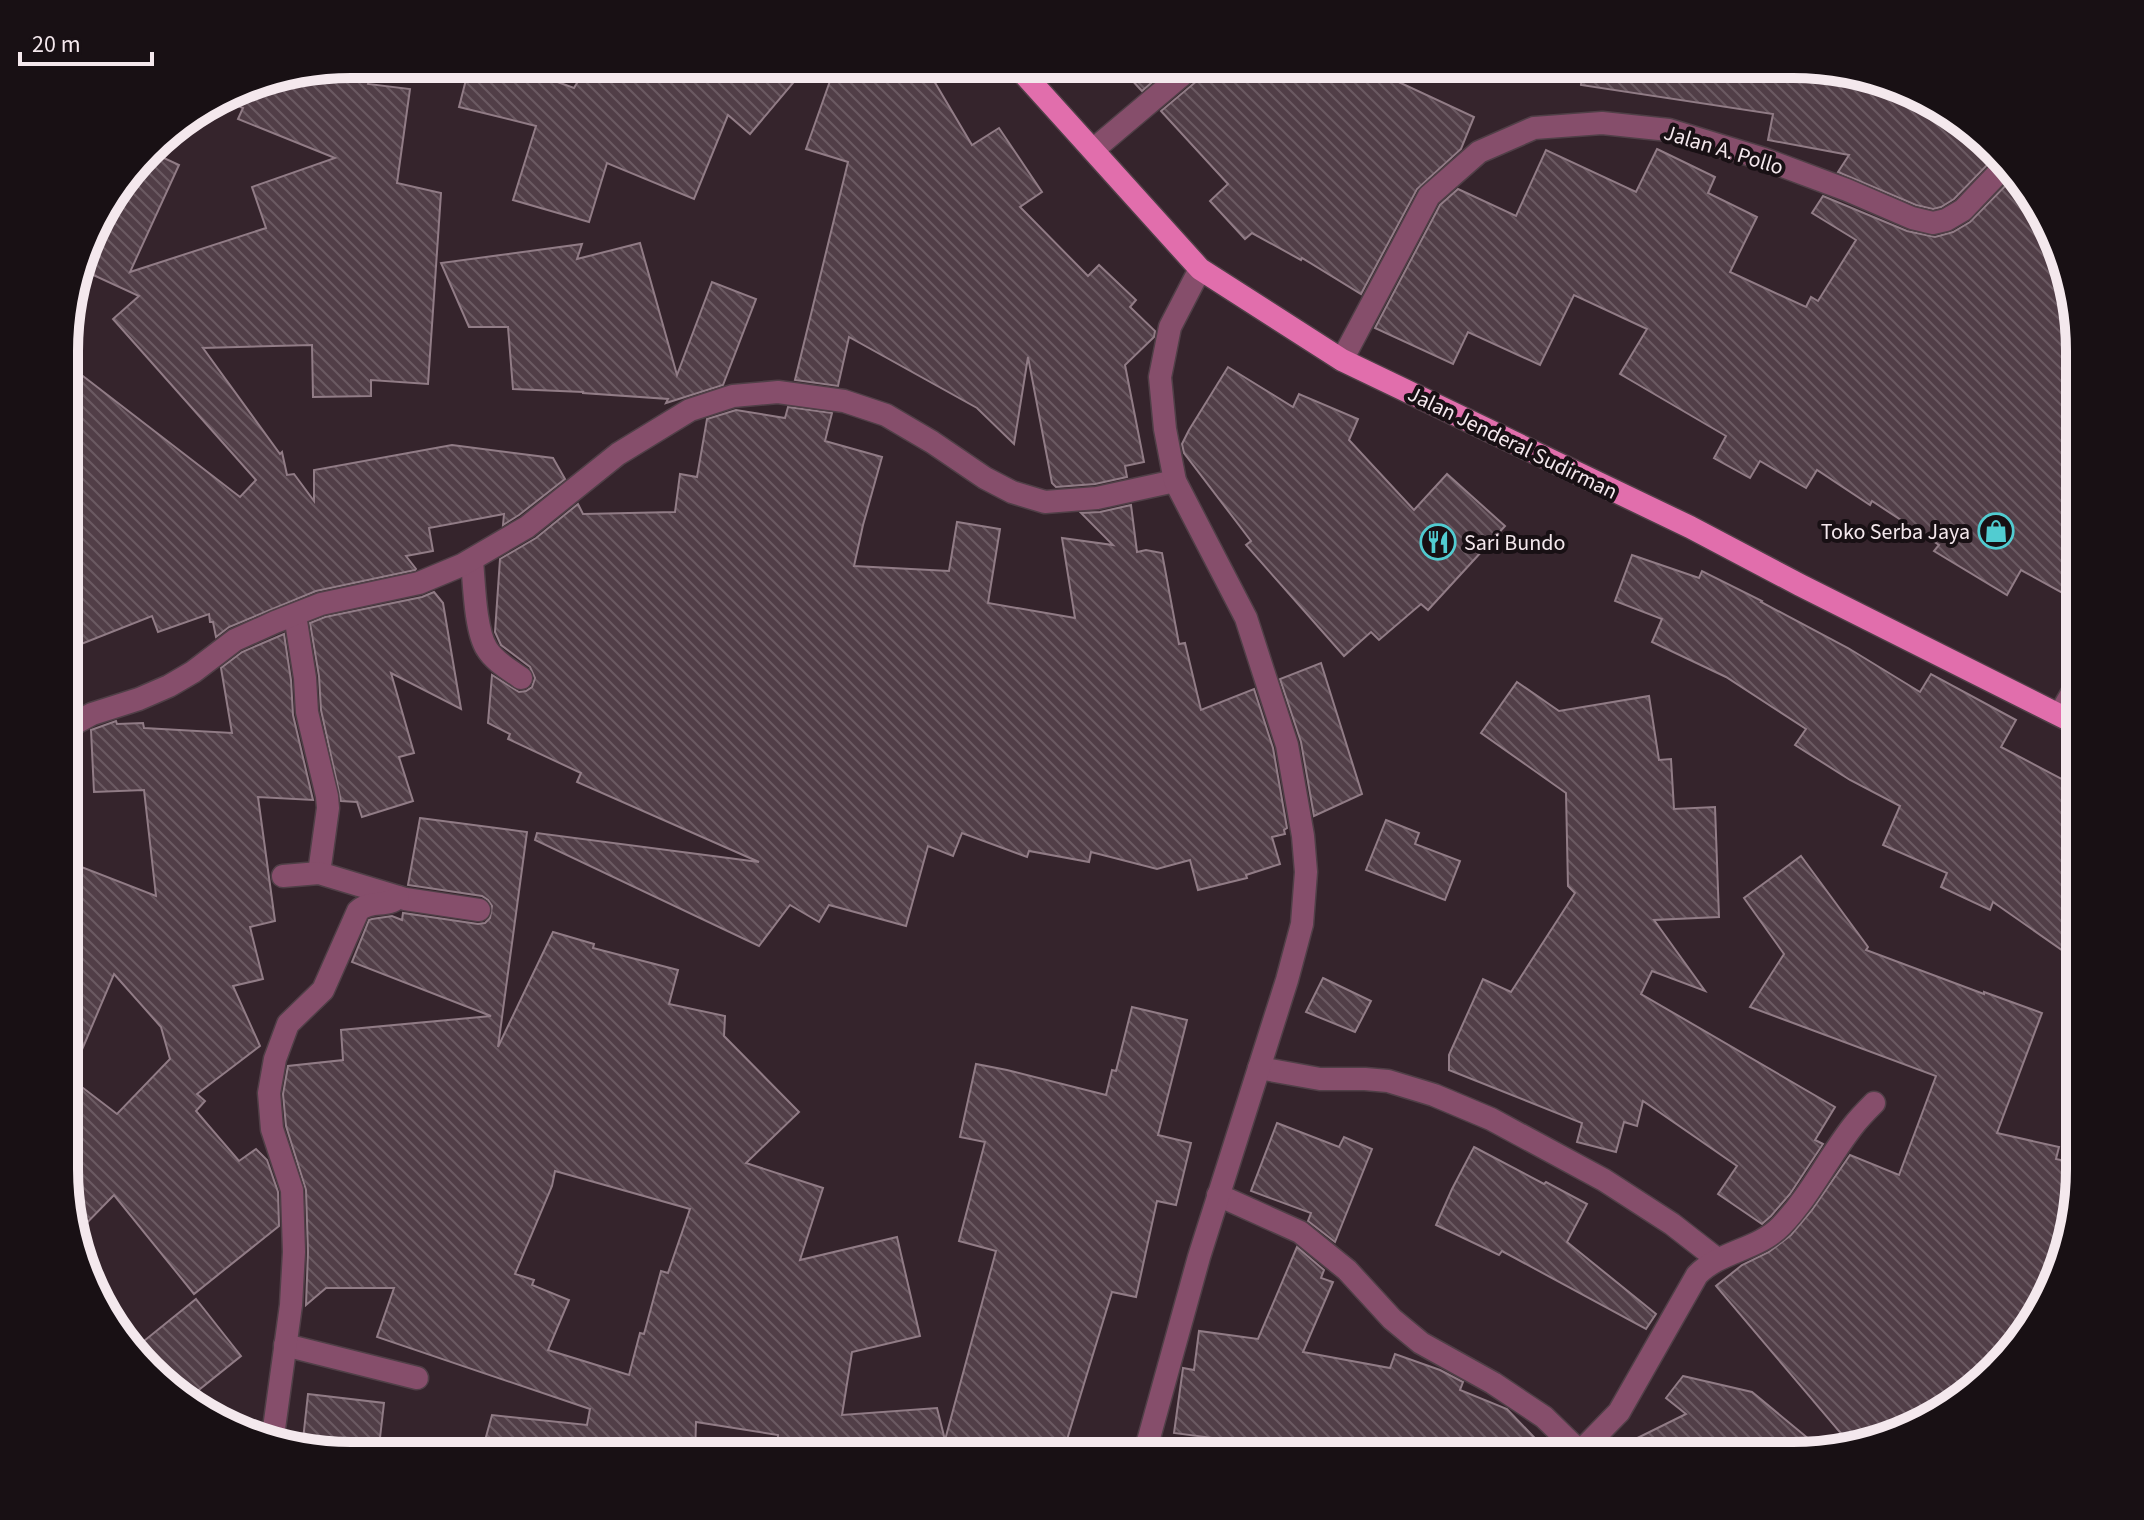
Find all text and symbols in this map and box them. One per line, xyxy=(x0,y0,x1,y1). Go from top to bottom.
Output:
scale bar xyxy=(20,16,152,66)
text: 20 m xyxy=(32,27,81,62)
street label: Jalan A. Pollo xyxy=(1660,117,1787,183)
street label: Jalan Jenderal Sudirman xyxy=(1402,378,1623,508)
shop icon: Toko Serba Jaya xyxy=(1977,512,2015,550)
place label: Toko Serba Jaya xyxy=(1821,516,1970,548)
restaurant icon: Sari Bundo xyxy=(1419,523,1457,561)
place label: Sari Bundo xyxy=(1464,527,1565,559)

